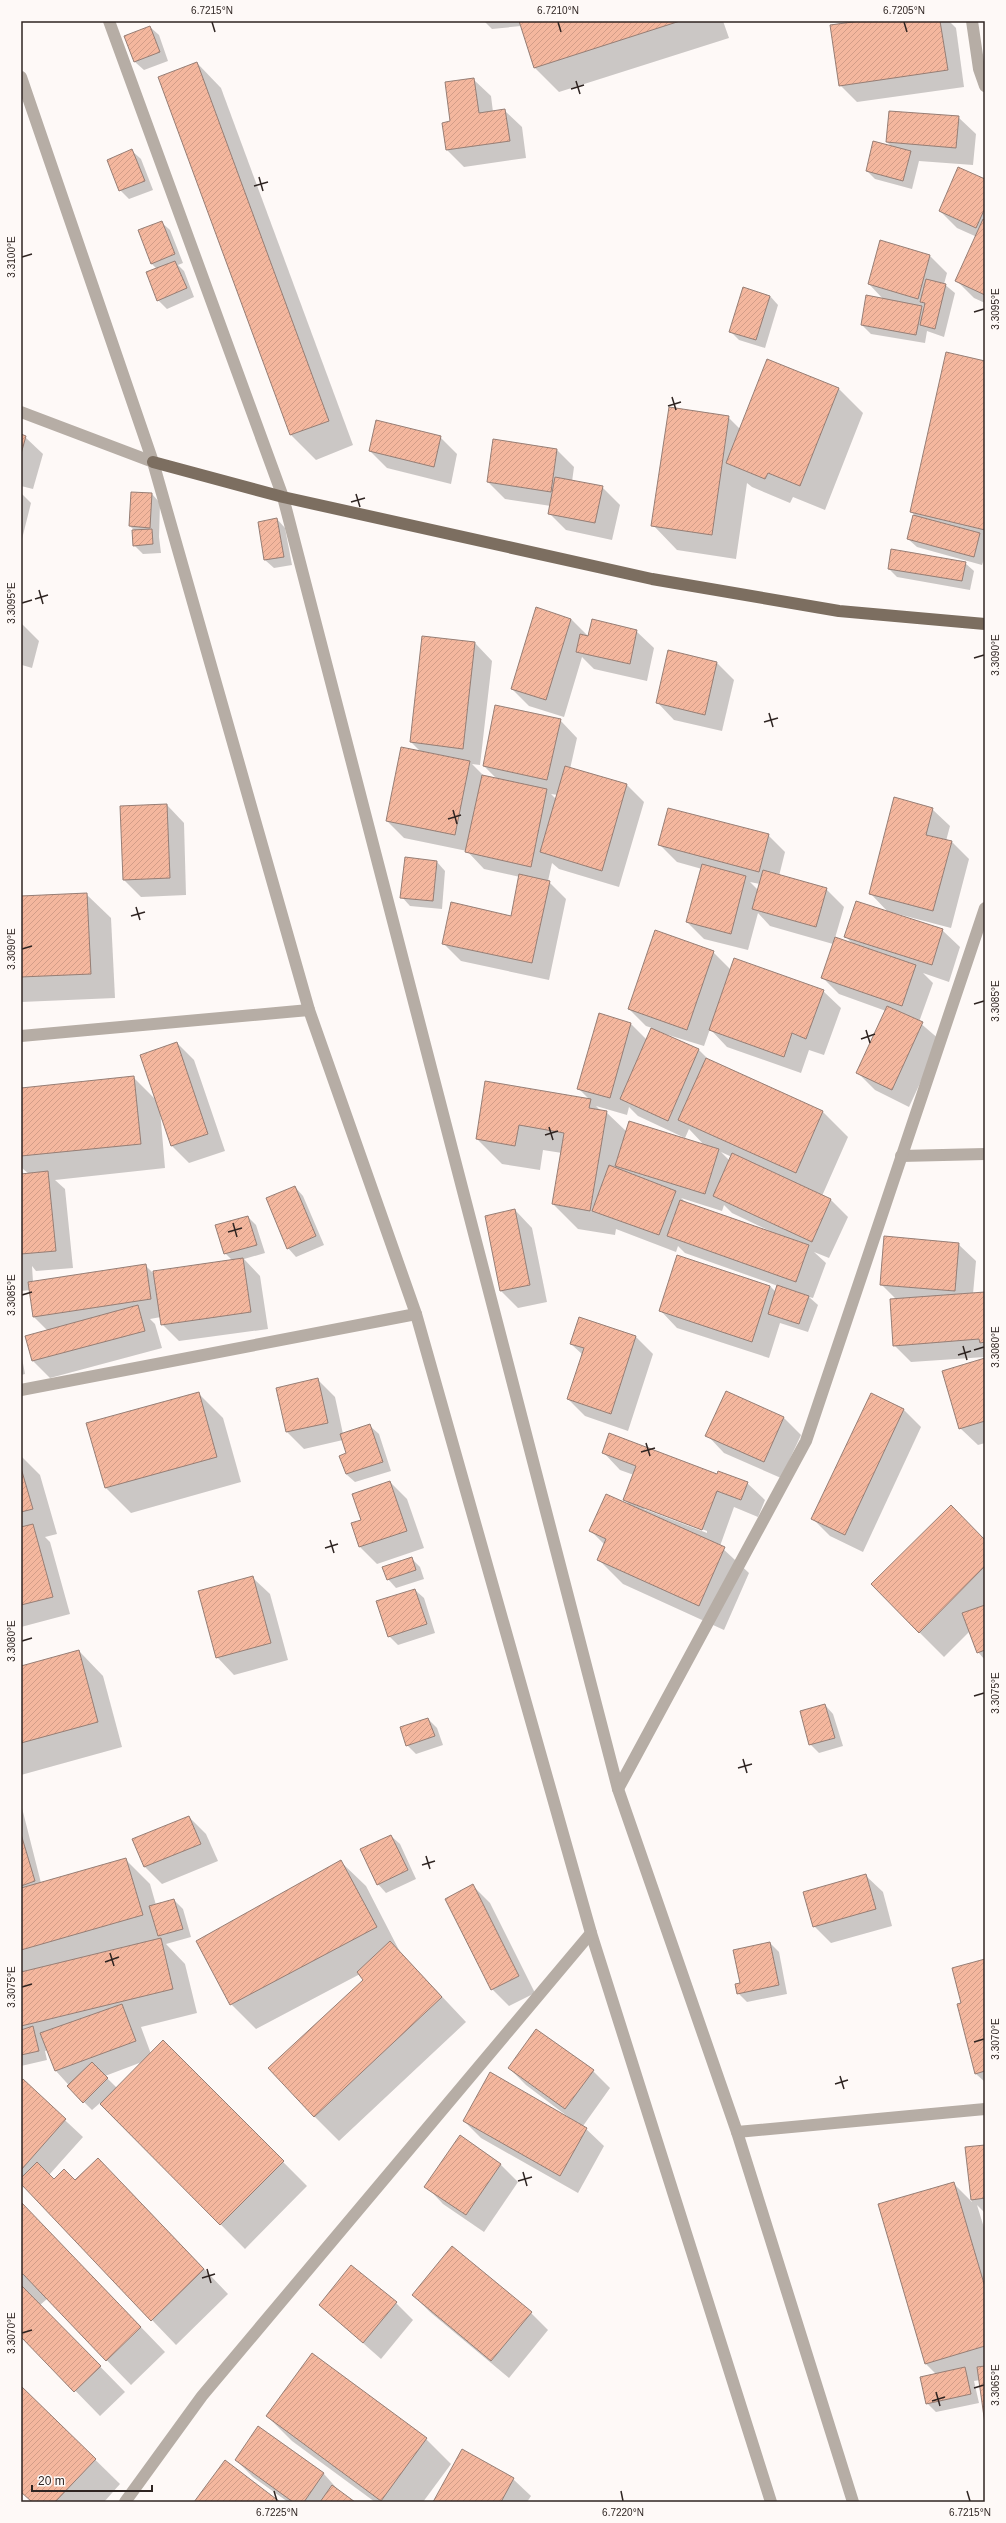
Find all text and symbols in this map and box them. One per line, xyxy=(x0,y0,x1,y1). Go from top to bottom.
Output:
text: 6.7215°N xyxy=(191,5,233,16)
text: 6.7210°N xyxy=(537,5,579,16)
text: 6.7205°N xyxy=(883,5,925,16)
text: 3.3100°E xyxy=(6,236,17,278)
text: 3.3095°E xyxy=(990,288,1001,330)
text: 3.3095°E xyxy=(6,582,17,624)
text: 3.3090°E xyxy=(990,634,1001,676)
text: 3.3090°E xyxy=(6,928,17,970)
text: 3.3085°E xyxy=(990,980,1001,1022)
text: 3.3085°E xyxy=(6,1274,17,1316)
text: 3.3080°E xyxy=(990,1326,1001,1368)
text: 3.3080°E xyxy=(6,1620,17,1662)
text: 3.3075°E xyxy=(990,1672,1001,1714)
text: 3.3075°E xyxy=(6,1966,17,2008)
text: 3.3070°E xyxy=(990,2018,1001,2060)
text: 3.3070°E xyxy=(6,2312,17,2354)
text: 3.3065°E xyxy=(990,2364,1001,2406)
scale bar xyxy=(32,2467,152,2493)
text: 20 m xyxy=(38,2474,65,2488)
text: 6.7225°N xyxy=(256,2507,298,2518)
text: 6.7220°N xyxy=(602,2507,644,2518)
text: 6.7215°N xyxy=(949,2507,991,2518)

